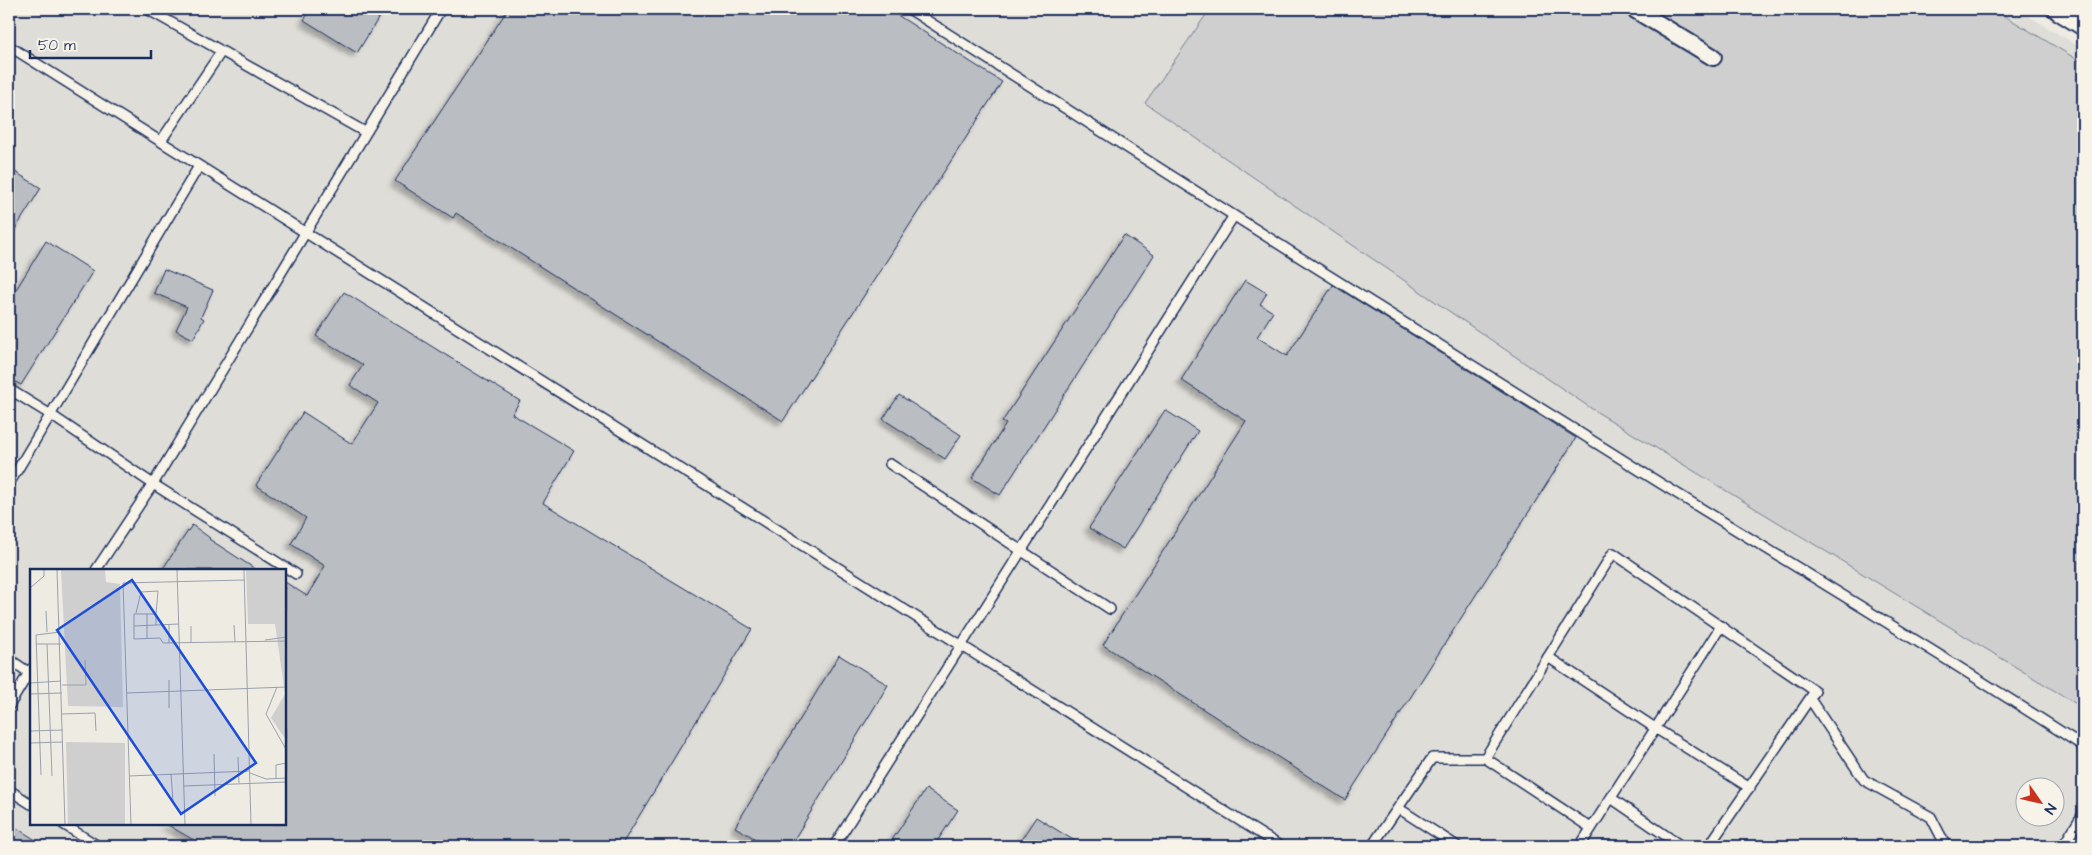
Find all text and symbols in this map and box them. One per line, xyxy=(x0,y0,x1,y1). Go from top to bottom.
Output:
scale bar xyxy=(30,28,151,60)
text: 50 m xyxy=(38,35,76,56)
inset map xyxy=(30,569,286,825)
north arrow xyxy=(2014,778,2064,828)
text: N xyxy=(2039,799,2061,818)

